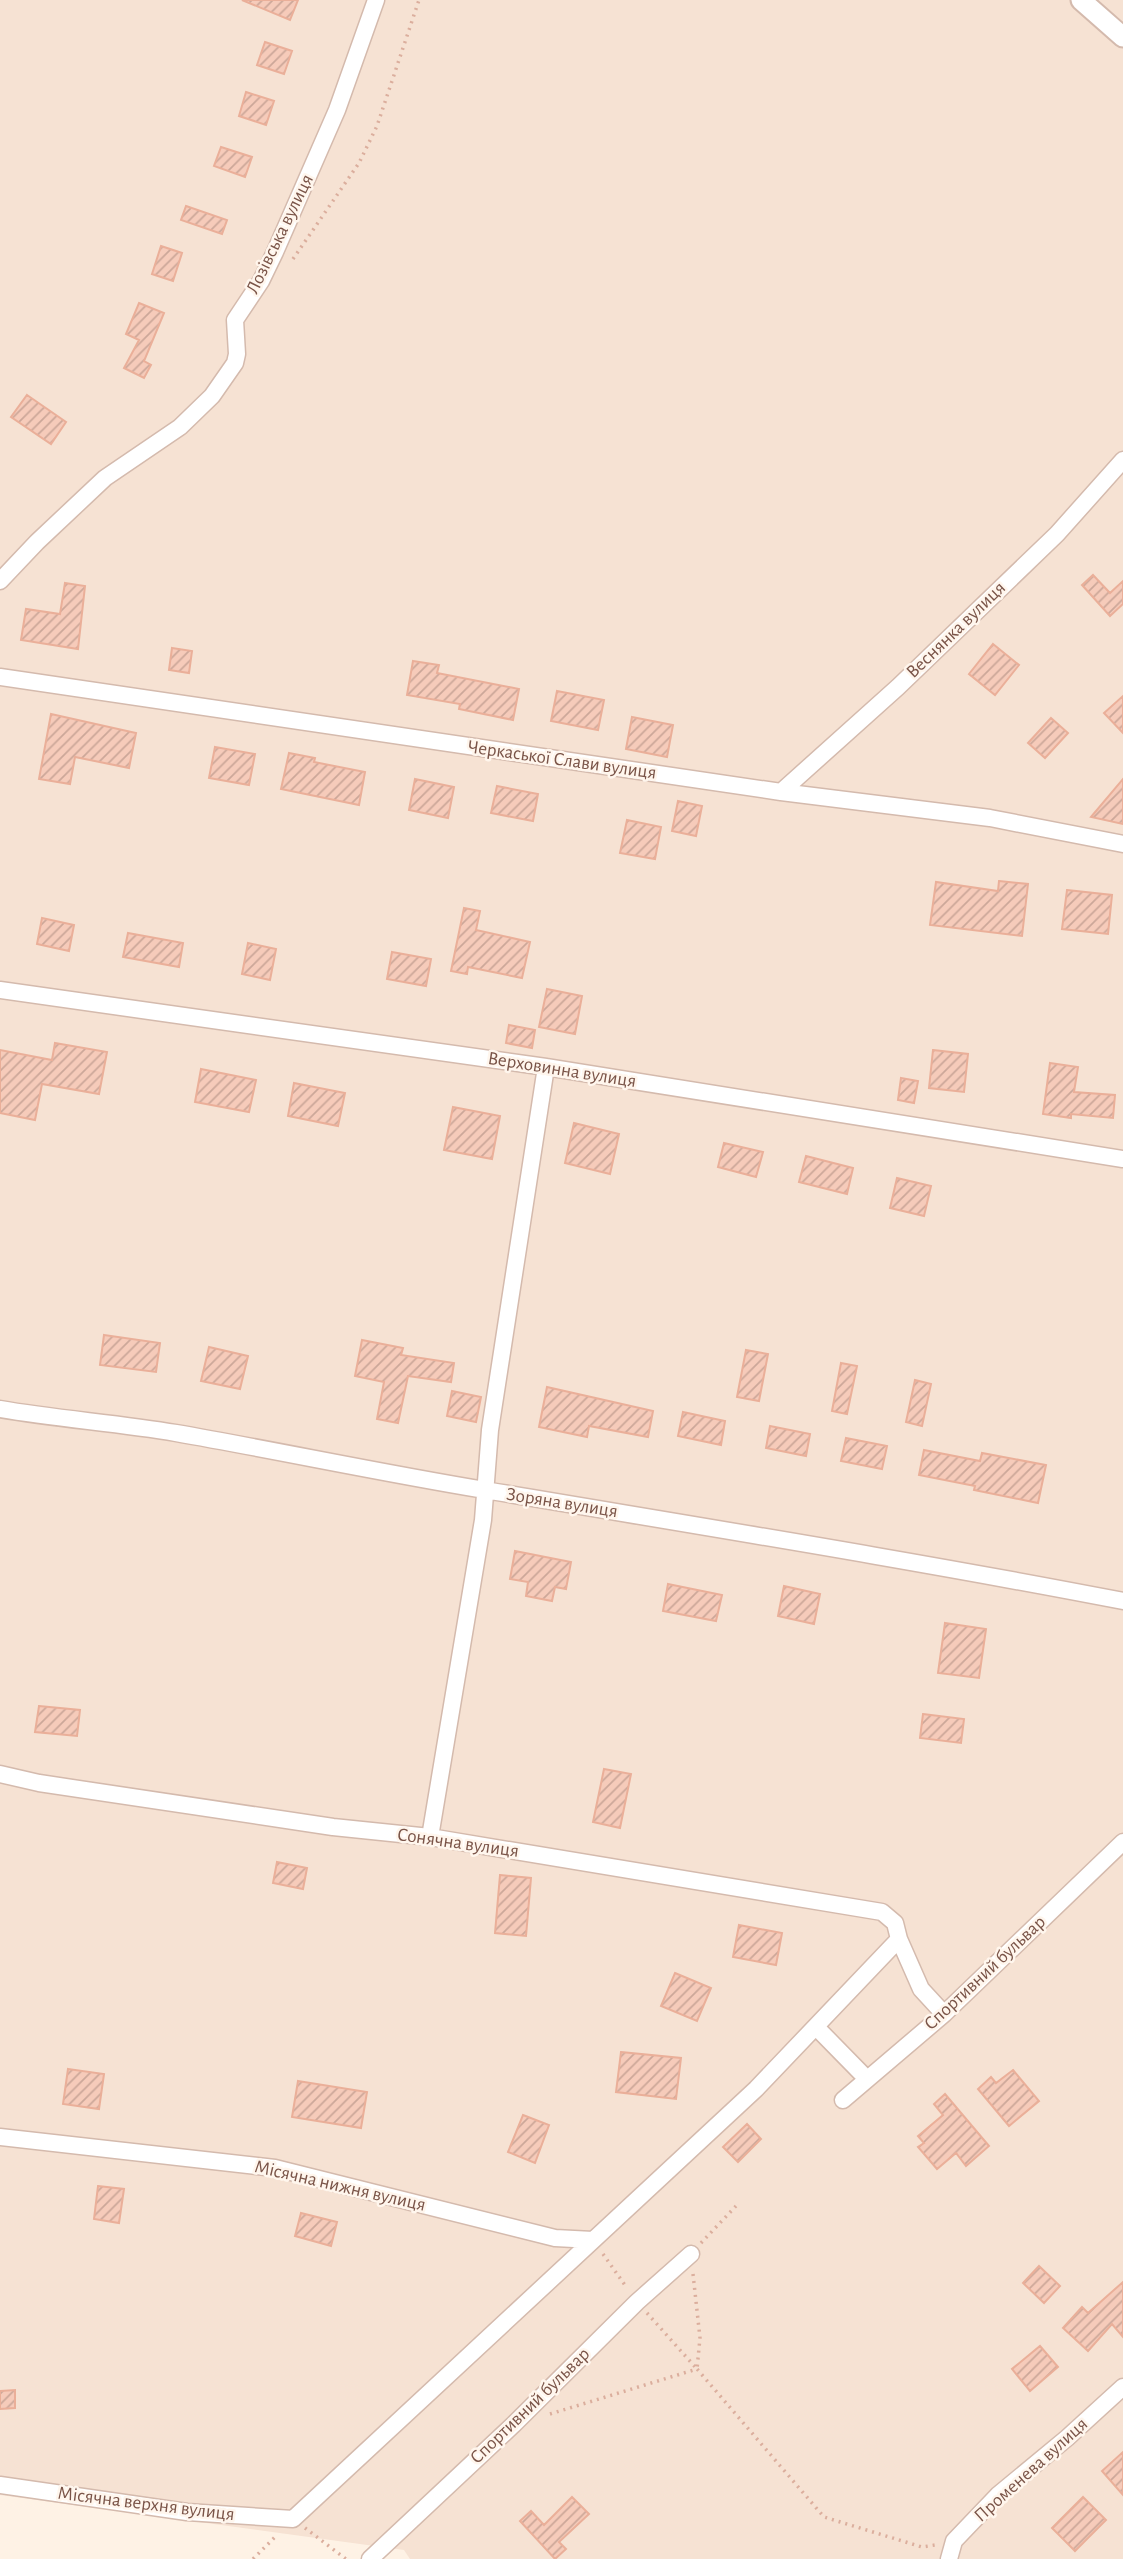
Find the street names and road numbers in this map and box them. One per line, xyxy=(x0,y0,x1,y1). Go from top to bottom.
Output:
street label: Лозівська вулиця xyxy=(243,171,317,297)
street label: Веснянка вулиця xyxy=(903,578,1009,682)
street label: Черкаської Слави вулиця xyxy=(466,737,658,783)
street label: Верховинна вулиця xyxy=(486,1049,638,1091)
street label: Зоряна вулиця xyxy=(505,1485,619,1521)
street label: Сонячна вулиця xyxy=(396,1825,520,1861)
street label: Спортивний бульвар xyxy=(921,1912,1049,2034)
street label: Місячна нижня вулиця xyxy=(253,2157,427,2215)
street label: Спортивний бульвар xyxy=(467,2344,593,2468)
street label: Променева вулиця xyxy=(971,2414,1091,2526)
street label: Місячна верхня вулиця xyxy=(56,2484,236,2524)

